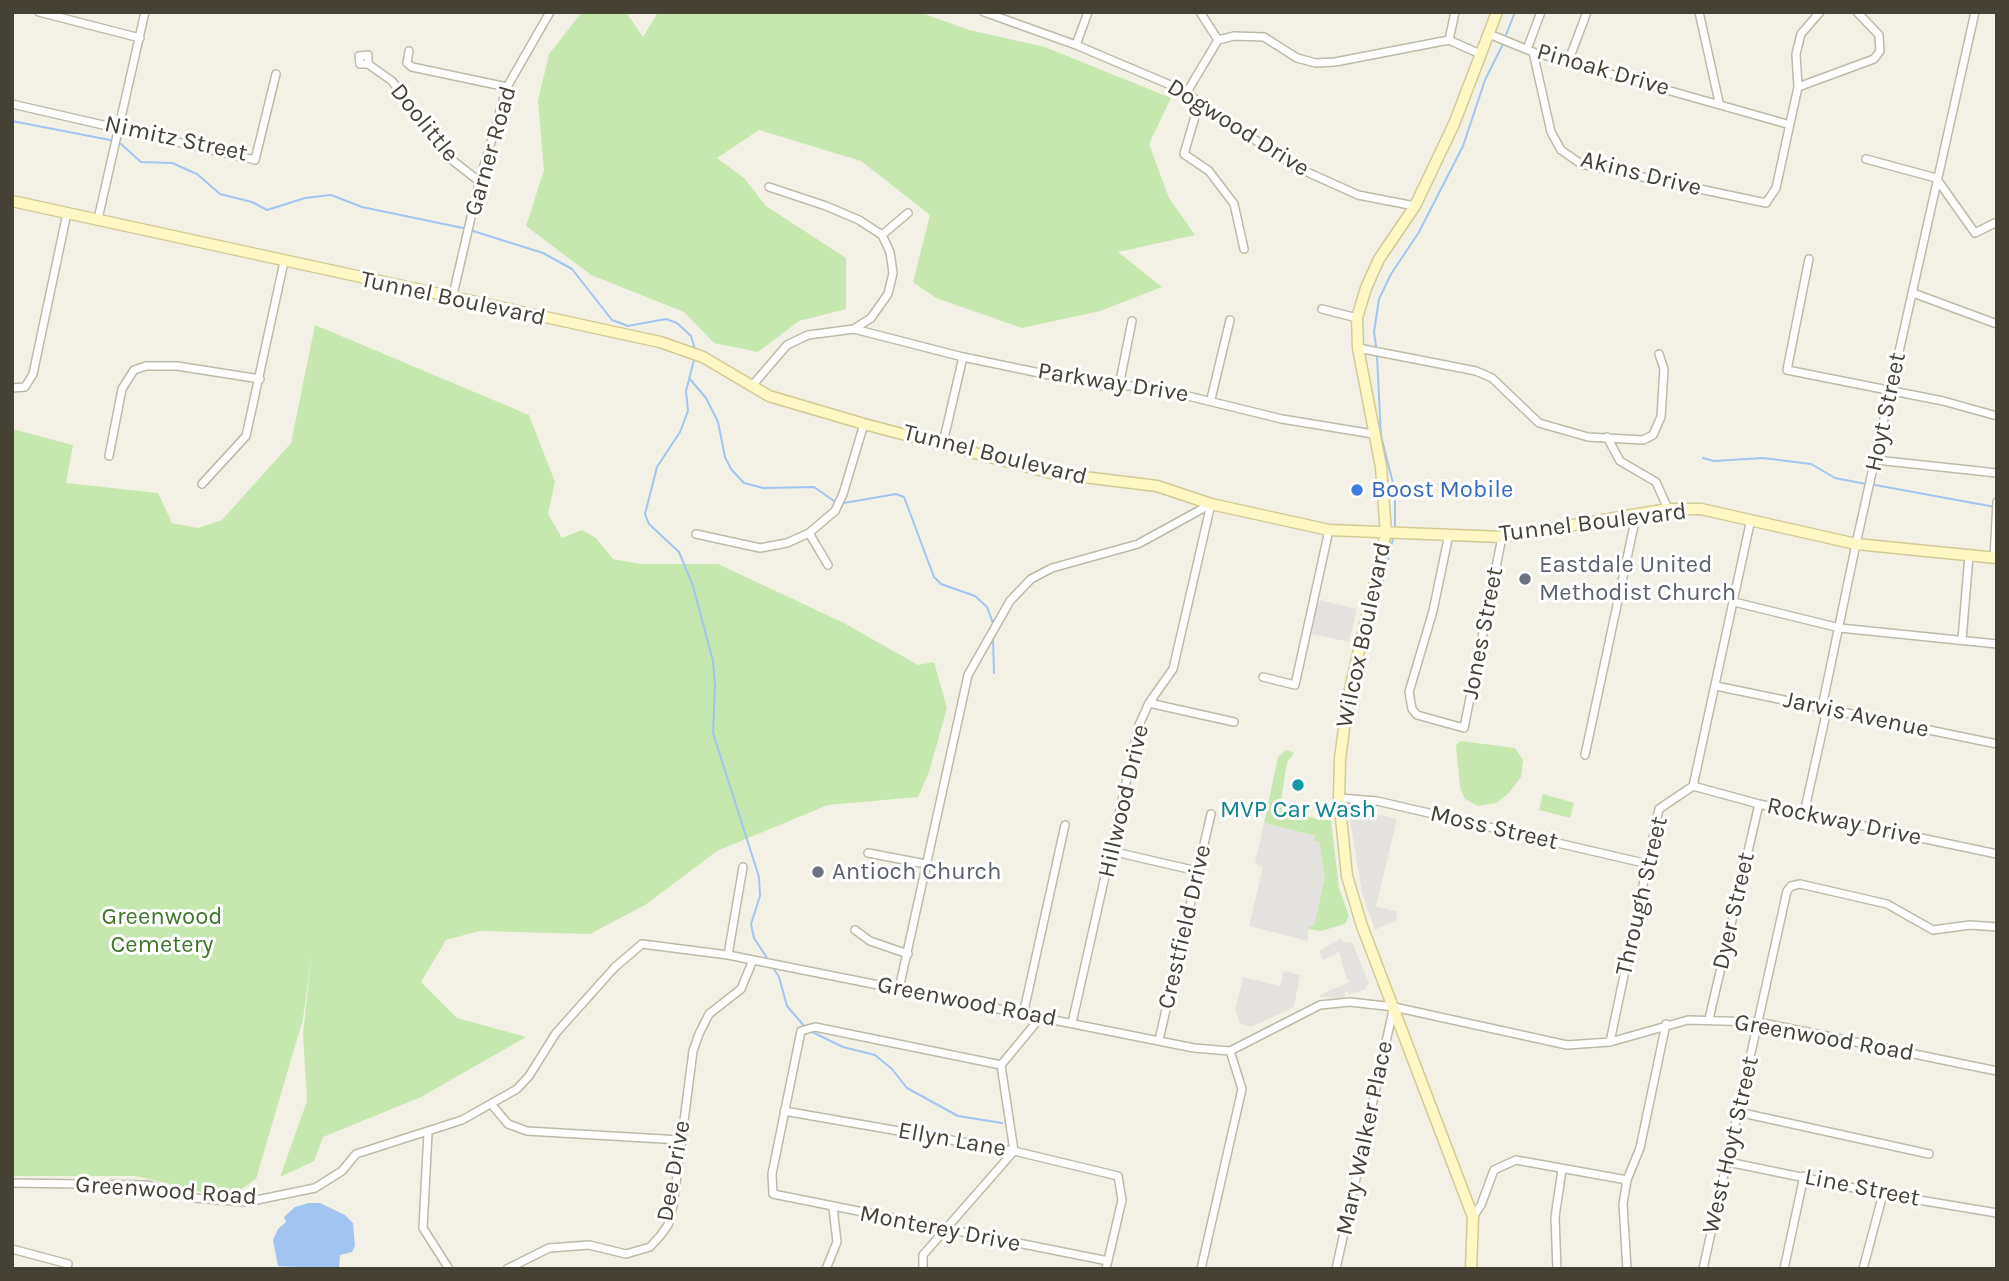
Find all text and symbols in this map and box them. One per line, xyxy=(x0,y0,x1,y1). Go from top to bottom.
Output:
street label: Pinoak Drive xyxy=(1533,37,1673,103)
street label: Dogwood Drive xyxy=(1162,73,1314,183)
street label: Doolittle xyxy=(384,78,464,168)
street label: Garner Road xyxy=(459,83,523,219)
street label: Nimitz Street xyxy=(102,110,250,168)
street label: Akins Drive xyxy=(1578,145,1704,203)
street label: Tunnel Boulevard xyxy=(358,265,548,333)
street label: Hoyt Street xyxy=(1859,350,1913,474)
street label: Parkway Drive xyxy=(1036,357,1190,409)
street label: Tunnel Boulevard xyxy=(900,418,1090,492)
place label: Boost Mobile xyxy=(1371,476,1513,504)
marker: Boost Mobile xyxy=(1349,482,1365,498)
street label: Tunnel Boulevard xyxy=(1498,497,1688,549)
street label: Wilcox Boulevard xyxy=(1330,540,1398,730)
place label: Eastdale United Methodist Church xyxy=(1539,551,1736,607)
street label: Jones Street xyxy=(1456,565,1510,701)
marker: Eastdale United Methodist Church xyxy=(1517,571,1533,587)
street label: Jarvis Avenue xyxy=(1781,686,1931,744)
street label: Hillwood Drive xyxy=(1092,722,1156,880)
marker: MVP Car Wash xyxy=(1290,777,1306,793)
street label: Rockway Drive xyxy=(1764,792,1924,852)
place label: MVP Car Wash xyxy=(1220,796,1376,824)
street label: Moss Street xyxy=(1427,799,1561,857)
street label: Through Street xyxy=(1610,814,1674,978)
street label: Crestfield Drive xyxy=(1152,842,1218,1012)
street label: Dyer Street xyxy=(1707,849,1761,973)
place label: Antioch Church xyxy=(832,858,1001,886)
marker: Antioch Church xyxy=(810,864,826,880)
park label: Greenwood Cemetery xyxy=(101,903,223,959)
street label: Greenwood Road xyxy=(875,970,1059,1034)
street label: Greenwood Road xyxy=(1732,1008,1916,1068)
street label: Mary Walker Place xyxy=(1330,1038,1400,1238)
street label: West Hoyt Street xyxy=(1697,1053,1765,1237)
street label: Ellyn Lane xyxy=(896,1116,1008,1164)
street label: Dee Drive xyxy=(651,1118,697,1224)
street label: Line Street xyxy=(1802,1163,1922,1213)
street label: Greenwood Road xyxy=(74,1170,258,1212)
street label: Monterey Drive xyxy=(857,1199,1023,1259)

